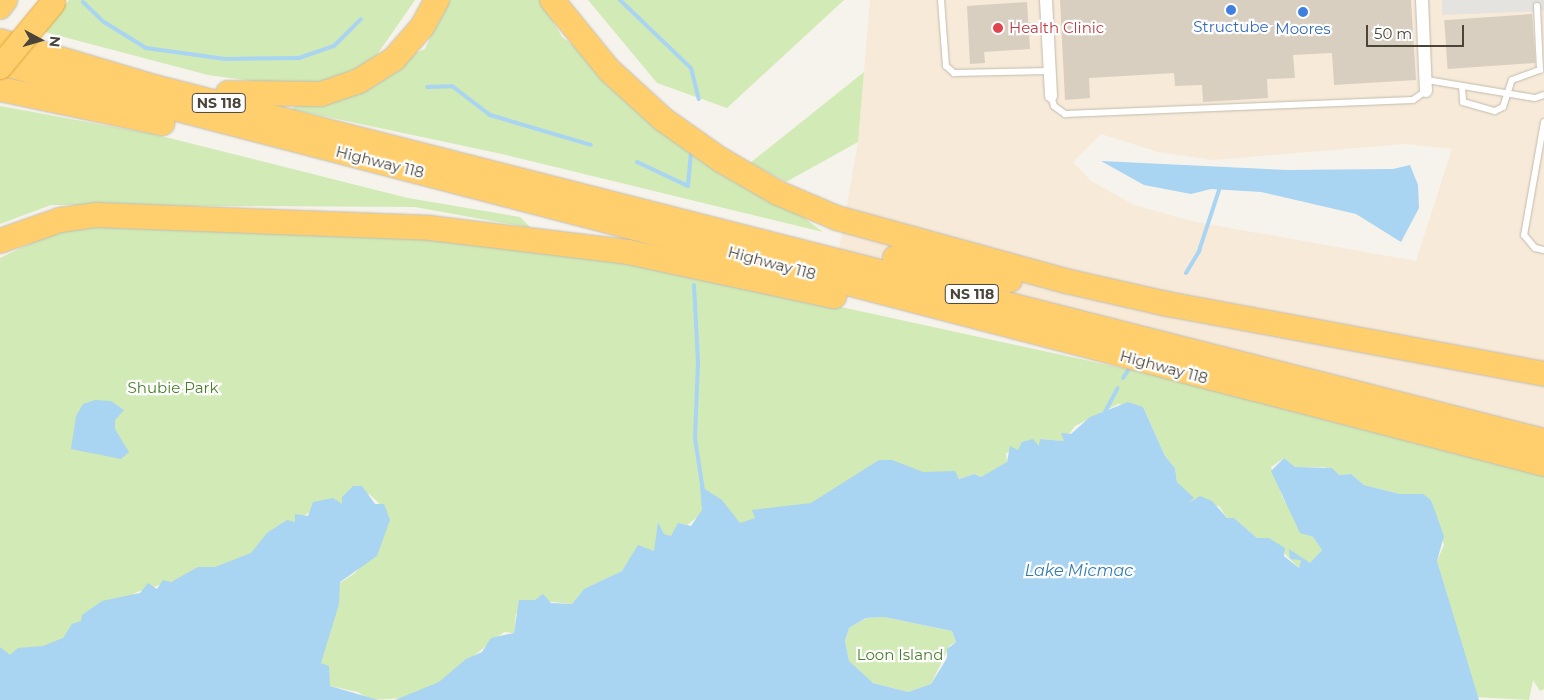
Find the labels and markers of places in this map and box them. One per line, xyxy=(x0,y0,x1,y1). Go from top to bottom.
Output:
marker: Structube xyxy=(1225,4,1237,16)
marker: Moores xyxy=(1297,6,1309,18)
place label: Structube xyxy=(1193,18,1269,36)
place label: Health Clinic xyxy=(1009,19,1104,37)
place label: Moores xyxy=(1275,20,1331,38)
marker: Health Clinic xyxy=(991,21,1005,35)

